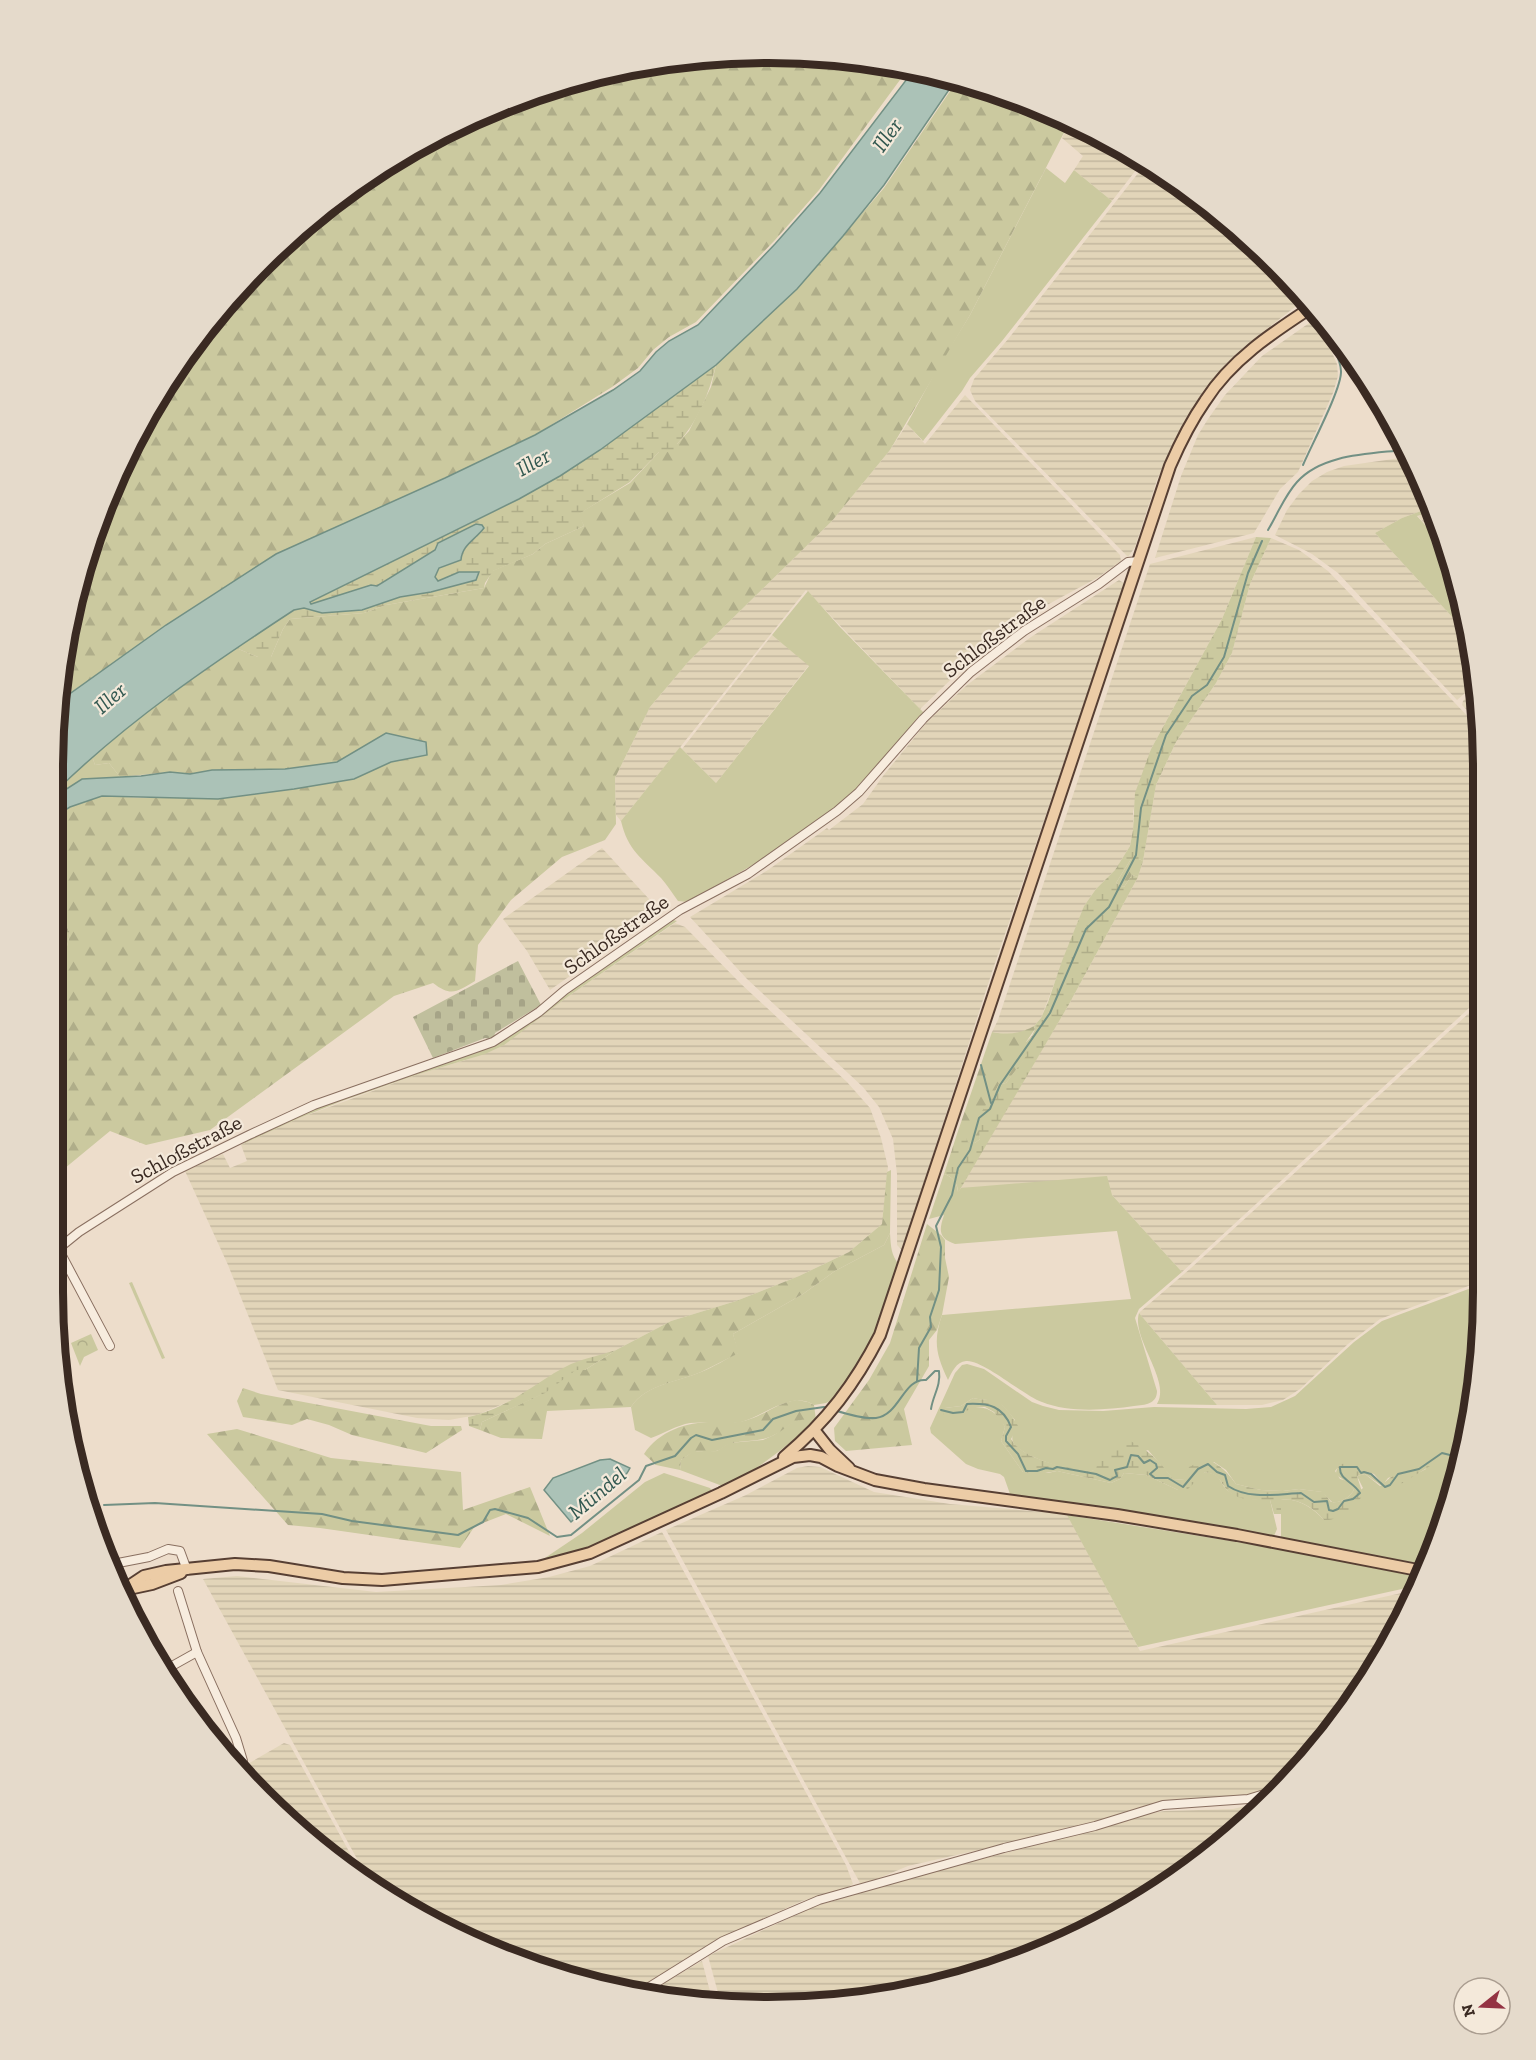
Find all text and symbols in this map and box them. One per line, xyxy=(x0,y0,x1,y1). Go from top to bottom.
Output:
water label: Iller xyxy=(866,113,908,157)
water label: Iller xyxy=(511,442,555,482)
street label: Schloßstraße xyxy=(938,589,1050,683)
water label: Iller xyxy=(88,676,132,720)
street label: Schloßstraße xyxy=(559,889,673,979)
street label: Schloßstraße xyxy=(126,1109,246,1189)
water label: Mündel xyxy=(562,1461,632,1525)
north arrow xyxy=(1452,1976,1512,2036)
text: N xyxy=(1457,2002,1479,2019)

